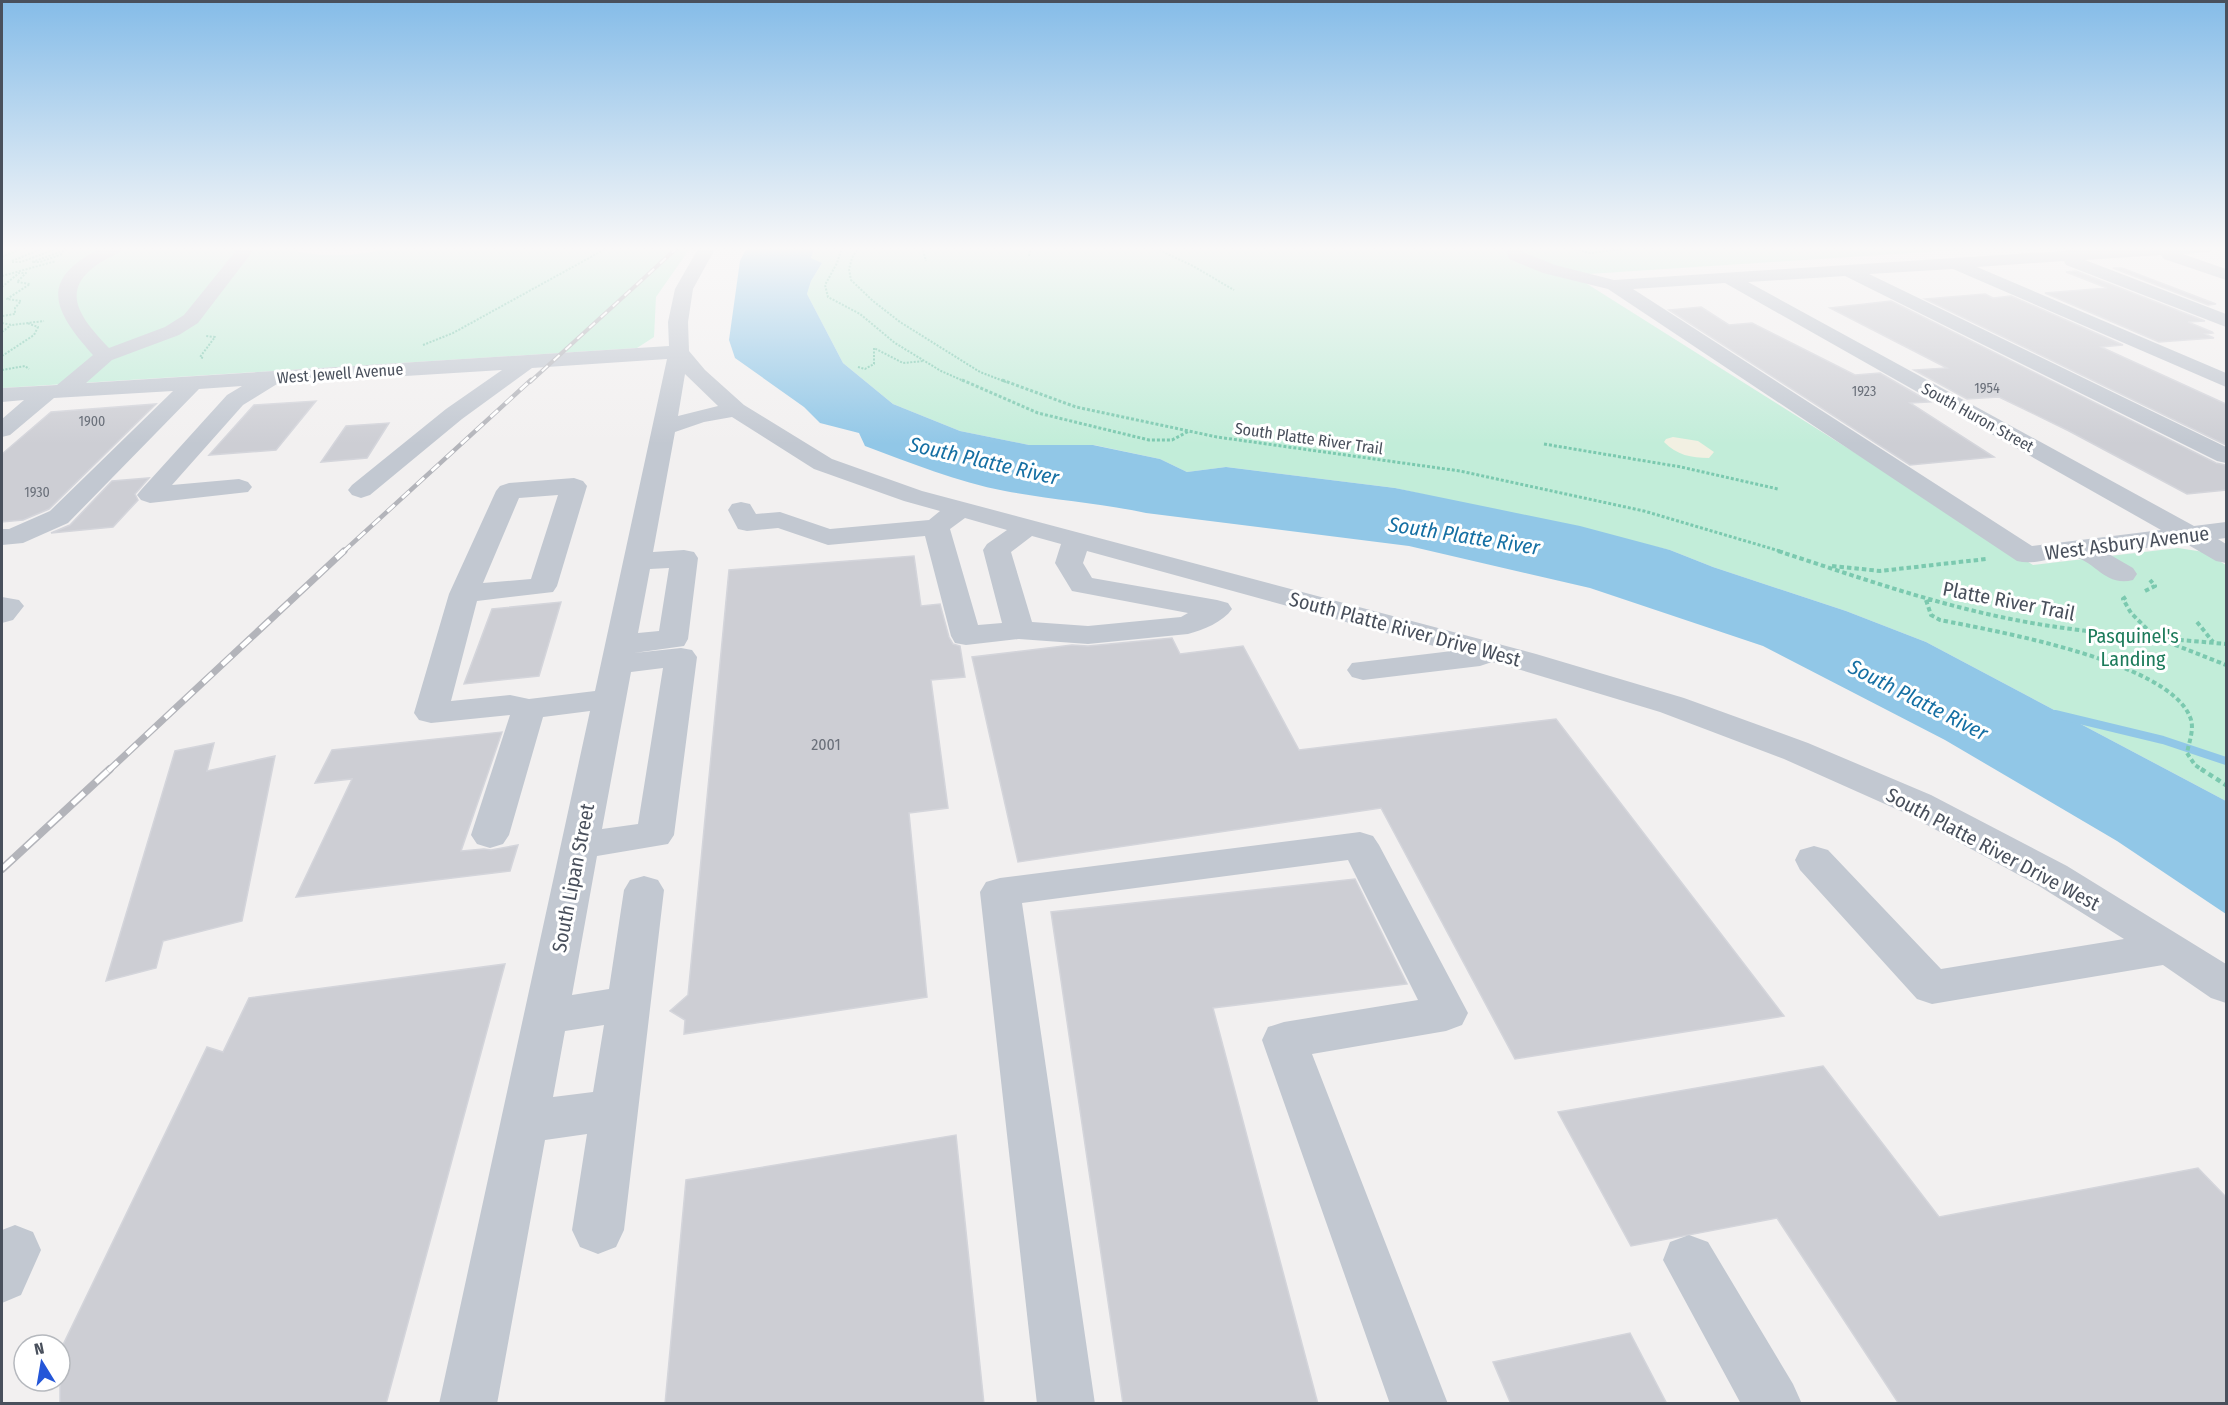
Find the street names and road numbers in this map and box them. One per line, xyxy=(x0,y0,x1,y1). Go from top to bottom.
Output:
street label: West Jewell Avenue xyxy=(276,360,404,387)
street label: South Huron Street xyxy=(1918,379,2038,456)
street label: South Platte River Trail xyxy=(1234,419,1384,458)
street label: West Asbury Avenue xyxy=(2043,521,2211,565)
street label: Platte River Trail xyxy=(1941,576,2077,626)
street label: South Platte River Drive West xyxy=(1287,587,1524,672)
street label: South Platte River Drive West xyxy=(1882,782,2104,916)
street label: South Lipan Street xyxy=(547,801,599,955)

